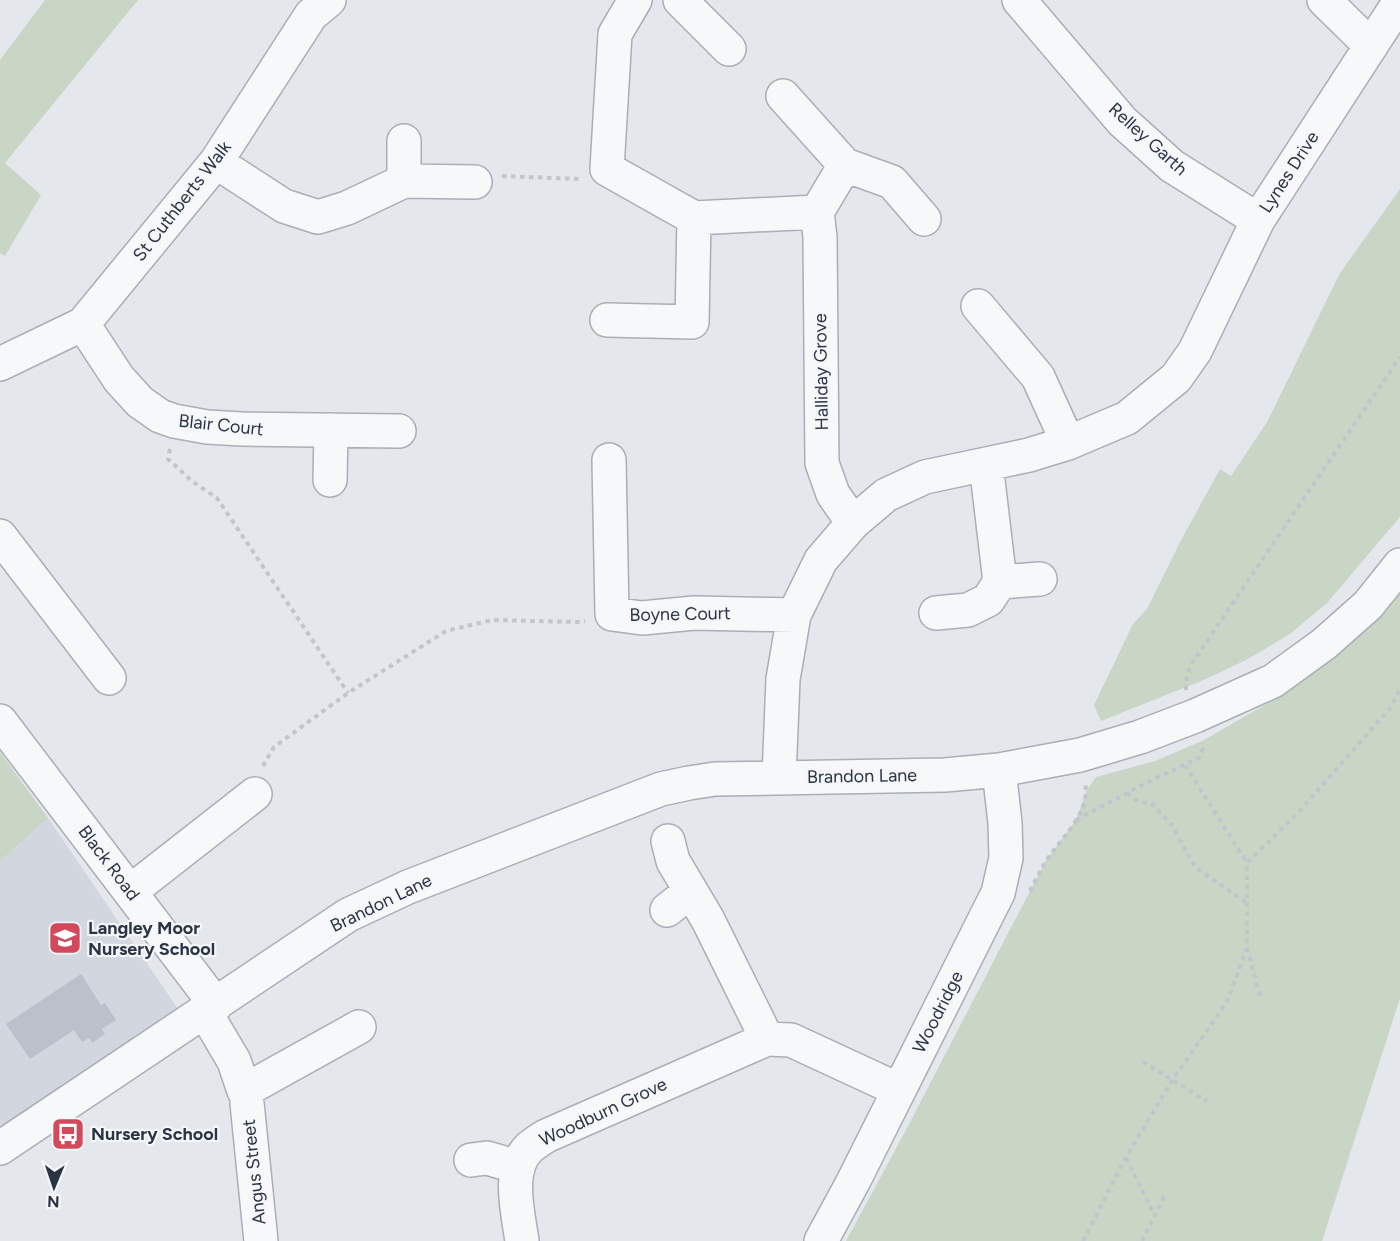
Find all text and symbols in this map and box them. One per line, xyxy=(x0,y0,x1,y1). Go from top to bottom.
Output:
street label: Relley Garth xyxy=(1104,98,1192,180)
street label: Lynes Drive xyxy=(1254,127,1324,217)
street label: St Cuthberts Walk xyxy=(128,136,236,266)
street label: Halliday Grove xyxy=(809,313,833,431)
street label: Blair Court xyxy=(177,410,265,440)
street label: Boyne Court xyxy=(629,602,731,626)
street label: Brandon Lane xyxy=(807,764,917,788)
street label: Black Road xyxy=(74,821,144,905)
street label: Brandon Lane xyxy=(327,869,435,937)
place label: Langley Moor Nursery School xyxy=(88,917,215,960)
school or university icon: Langley Moor Nursery School xyxy=(47,920,83,956)
street label: Woodridge xyxy=(908,967,968,1057)
street label: Woodburn Grove xyxy=(536,1073,670,1151)
bus stop icon: Nursery School xyxy=(50,1116,86,1152)
street label: Angus Street xyxy=(237,1118,270,1226)
place label: Nursery School xyxy=(91,1123,218,1145)
north arrow xyxy=(24,1157,84,1217)
text: N xyxy=(47,1192,60,1211)

